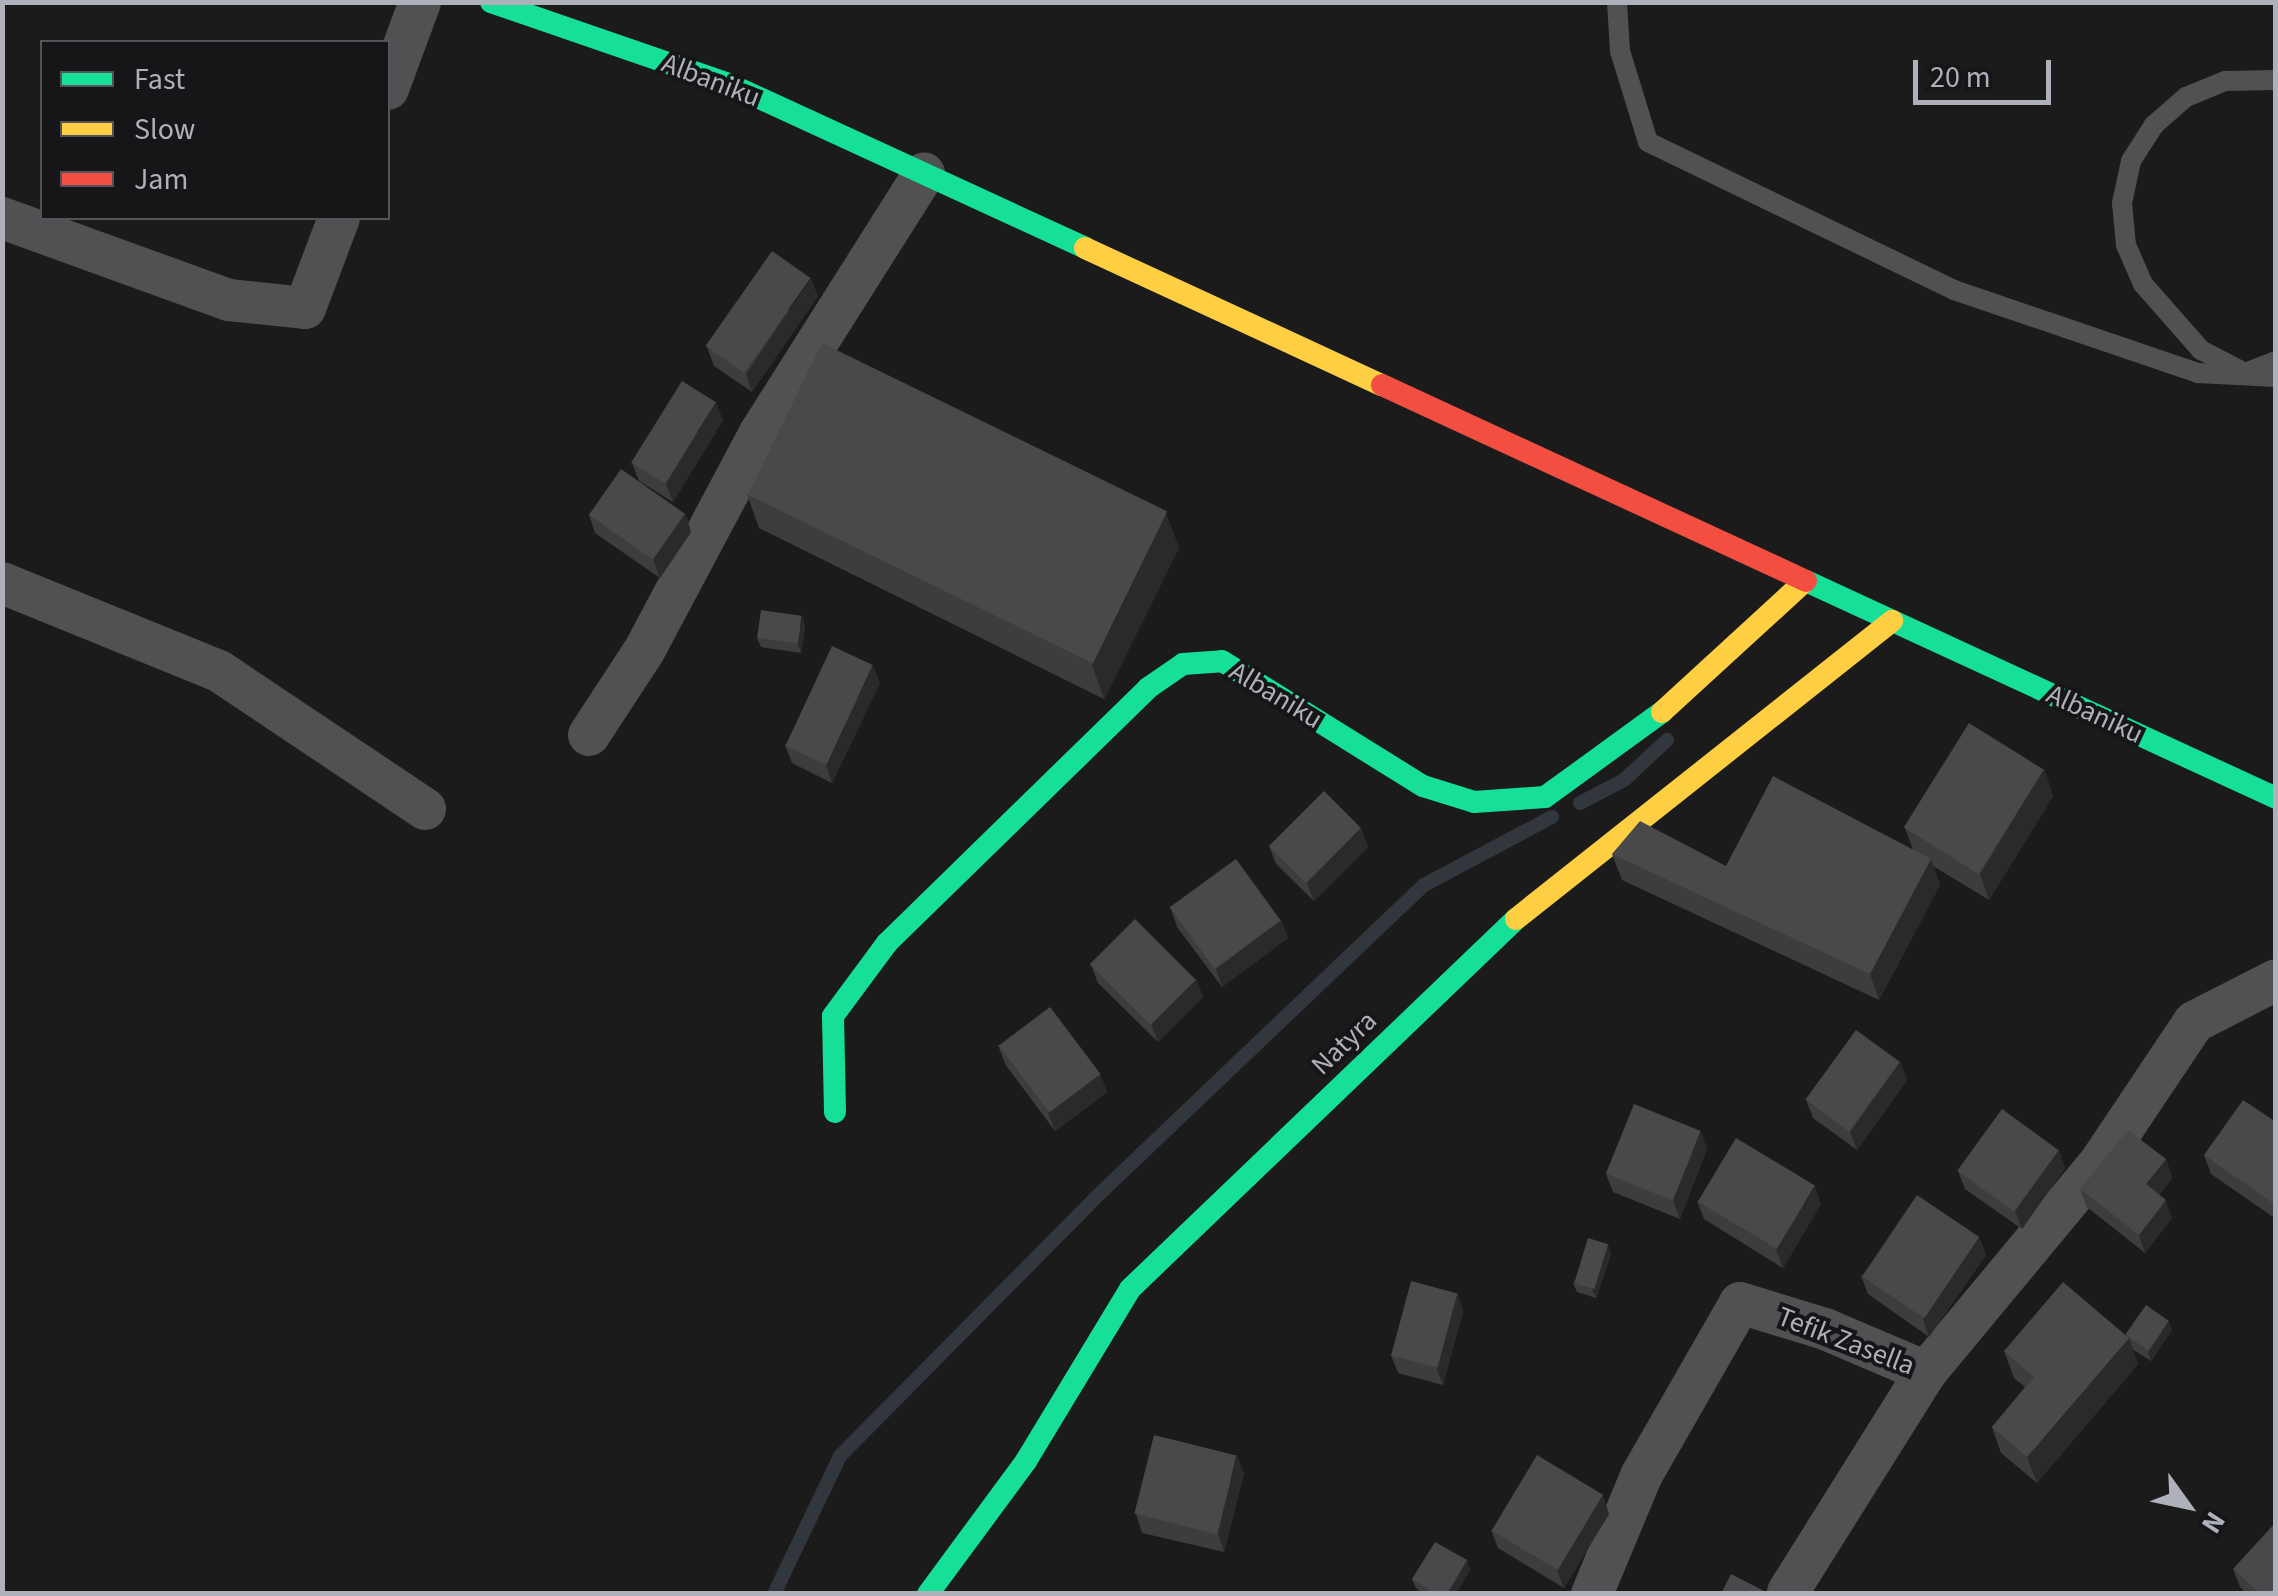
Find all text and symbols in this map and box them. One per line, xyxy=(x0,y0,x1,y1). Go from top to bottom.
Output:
legend xyxy=(40,40,390,220)
scale bar xyxy=(1918,40,2056,102)
street label: Albaniku xyxy=(657,46,765,114)
text: 20 m xyxy=(1930,56,1991,99)
text: Fast xyxy=(134,58,185,101)
text: Slow xyxy=(134,108,195,151)
text: Jam xyxy=(134,158,188,201)
street label: Albaniku xyxy=(1223,654,1329,736)
street label: Albaniku xyxy=(2041,677,2149,751)
street label: Natyra xyxy=(1304,1004,1384,1082)
street label: Tefik Zasella xyxy=(1773,1299,1919,1383)
north arrow xyxy=(2138,1456,2238,1556)
text: N xyxy=(2191,1504,2235,1541)

